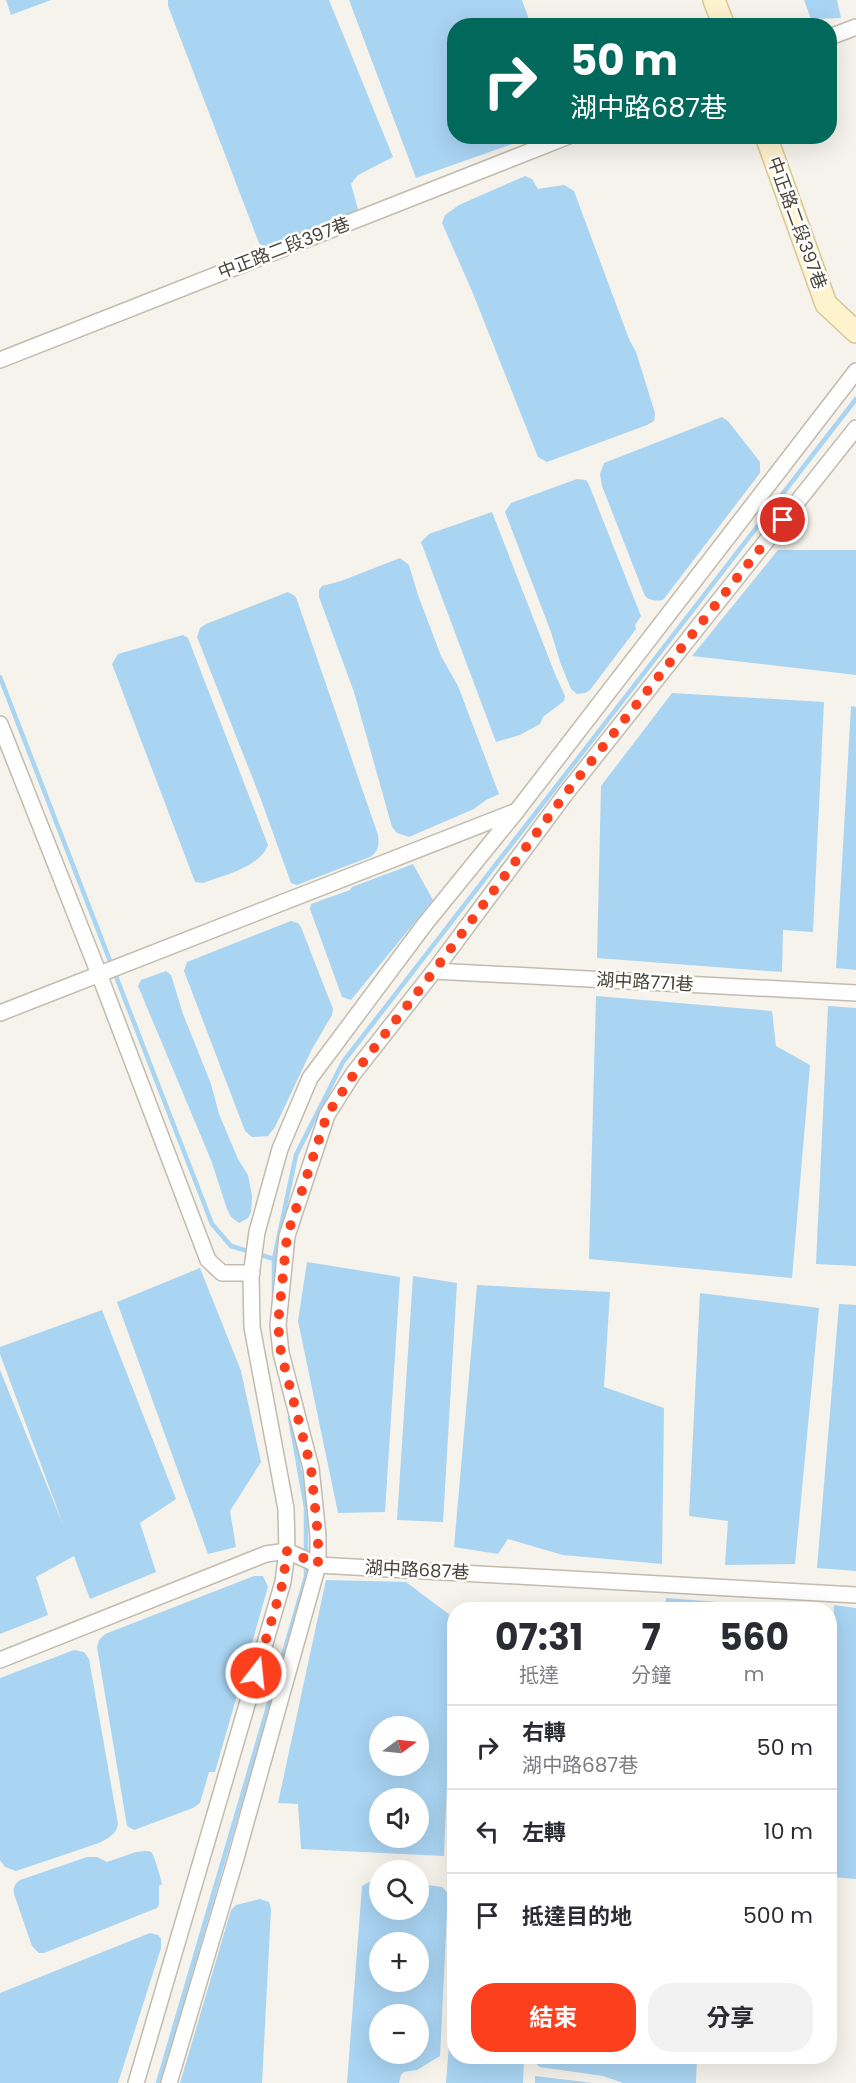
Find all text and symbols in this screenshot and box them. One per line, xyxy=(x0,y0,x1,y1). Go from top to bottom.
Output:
text: 50 m xyxy=(570,31,678,90)
icon: right xyxy=(471,42,549,120)
text: 湖中路687巷 xyxy=(570,89,727,126)
street label: 中正路二段397巷 xyxy=(762,153,833,293)
street label: 中正路二段397巷 xyxy=(214,211,354,284)
pin xyxy=(757,494,808,545)
icon: arrive xyxy=(766,503,799,536)
street label: 湖中路771巷 xyxy=(596,966,694,997)
street label: 湖中路687巷 xyxy=(364,1554,470,1585)
text: 07:31 xyxy=(495,1612,583,1663)
text: 7 xyxy=(642,1612,661,1663)
text: 560 xyxy=(719,1612,789,1663)
position arrow xyxy=(224,1641,288,1705)
text: m xyxy=(744,1660,764,1688)
text: 抵達 xyxy=(519,1661,559,1689)
text: 分鐘 xyxy=(631,1661,671,1689)
north arrow xyxy=(369,1716,429,1776)
map controls xyxy=(369,1716,429,2064)
text: 右轉 xyxy=(522,1717,566,1748)
icon: right xyxy=(471,1731,504,1764)
text: 50 m xyxy=(757,1732,813,1763)
text: 湖中路687巷 xyxy=(522,1751,638,1779)
button: sound xyxy=(369,1788,429,1848)
icon: left xyxy=(471,1815,504,1848)
text: 10 m xyxy=(764,1816,813,1847)
text: 左轉 xyxy=(522,1817,566,1848)
button: search xyxy=(369,1860,429,1920)
icon: arrive xyxy=(471,1899,504,1932)
text: 500 m xyxy=(743,1900,813,1931)
text: 抵達目的地 xyxy=(522,1901,632,1932)
button: + xyxy=(369,1932,429,1992)
button: 結束 xyxy=(471,1983,636,2052)
button: 分享 xyxy=(648,1983,813,2052)
button: − xyxy=(369,2004,429,2064)

